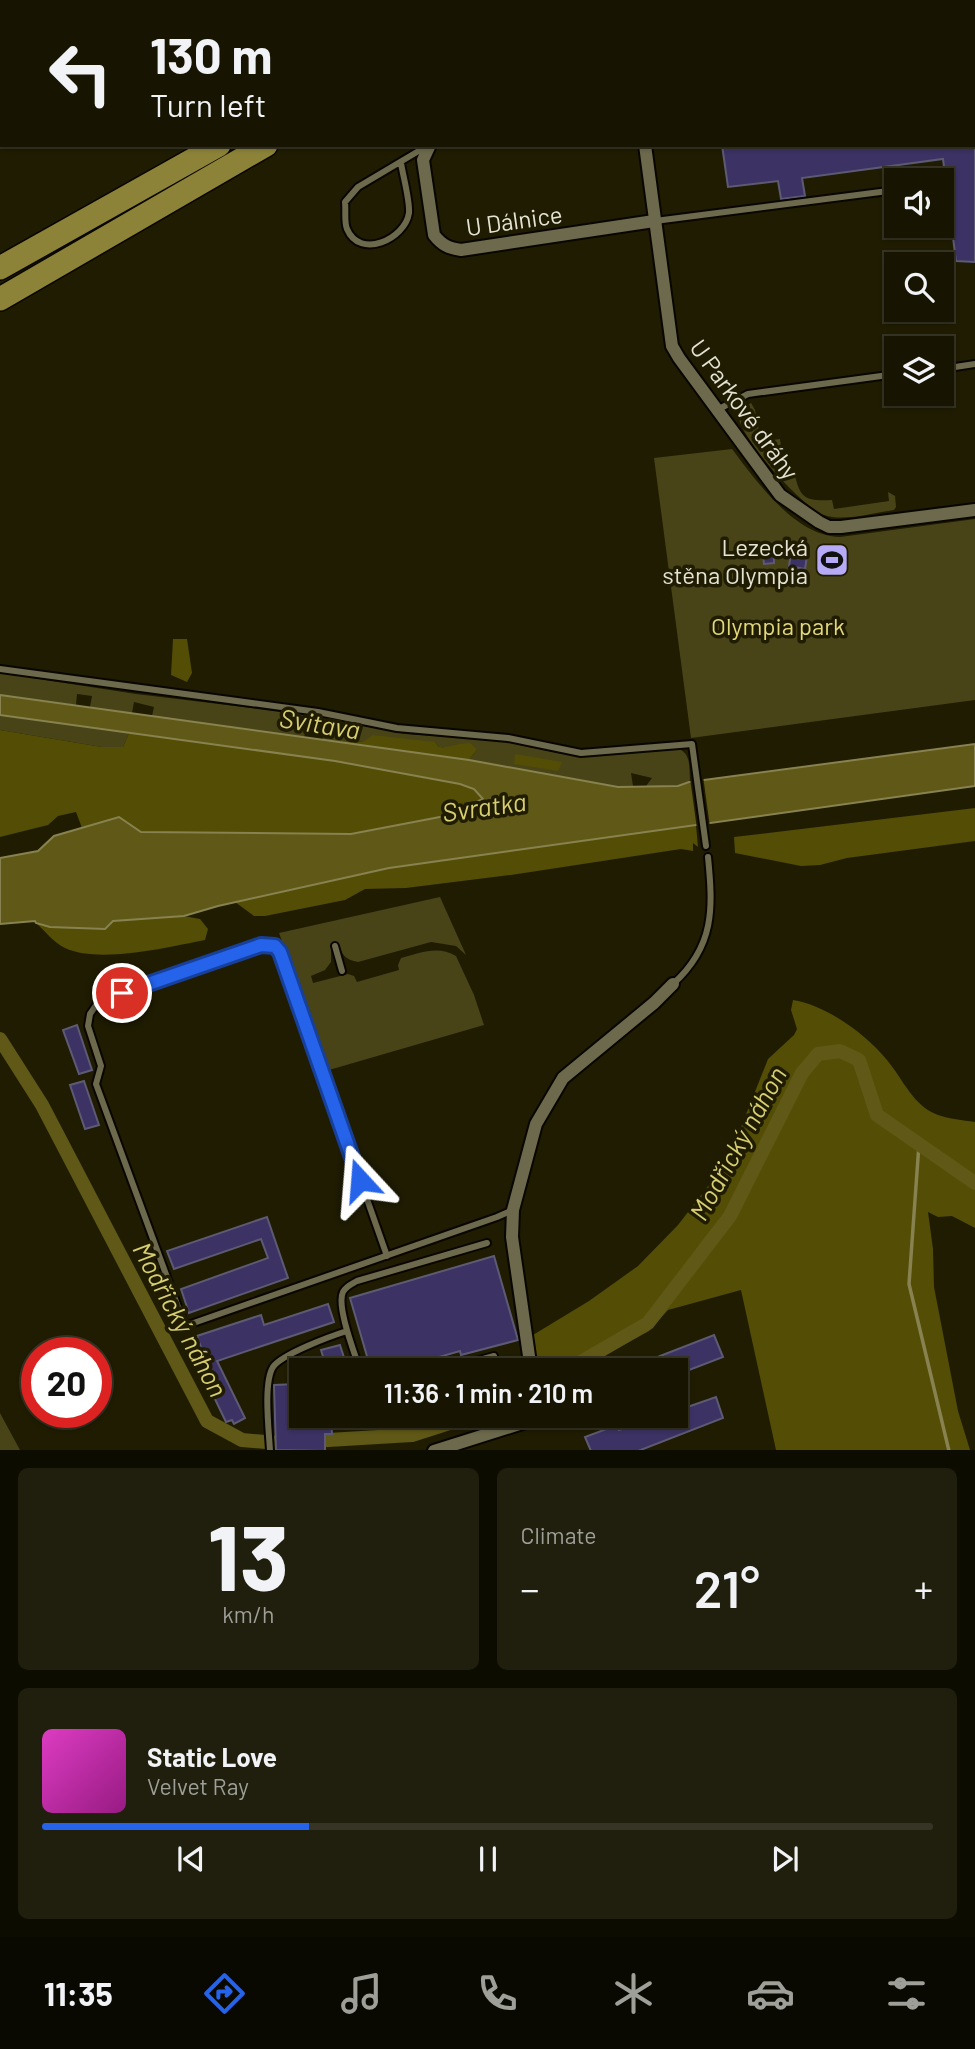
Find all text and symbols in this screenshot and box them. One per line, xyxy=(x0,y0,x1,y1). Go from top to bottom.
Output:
text: 130 m xyxy=(150,25,272,84)
icon: left xyxy=(35,28,126,119)
text: Turn left xyxy=(150,85,267,123)
map controls xyxy=(884,168,954,406)
button: sound xyxy=(884,168,954,238)
street label: U Dálnice xyxy=(464,199,564,241)
button: search xyxy=(884,252,954,322)
street label: U Parkové dráhy xyxy=(684,333,806,485)
button: layers xyxy=(884,336,954,406)
place label: Lezecká stěna Olympia xyxy=(662,532,808,589)
sports icon: Lezecká stěna Olympia xyxy=(813,541,851,579)
park label: Olympia park xyxy=(711,611,845,640)
water label: Svitava xyxy=(278,701,362,745)
water label: Svratka xyxy=(440,785,528,827)
pin xyxy=(92,963,152,1023)
icon: arrive xyxy=(103,974,141,1012)
water label: Modřický náhon xyxy=(682,1061,792,1225)
position arrow xyxy=(323,1143,397,1217)
water label: Modřický náhon xyxy=(127,1236,235,1402)
speed limit sign: 20 xyxy=(21,1337,112,1428)
text: 11:36 · 1 min · 210 m xyxy=(384,1377,593,1408)
text: 13 xyxy=(208,1500,289,1609)
text: Climate xyxy=(521,1521,597,1549)
text: 21° xyxy=(694,1556,760,1618)
text: − xyxy=(521,1565,540,1611)
text: + xyxy=(914,1565,933,1611)
text: km/h xyxy=(222,1600,274,1628)
text: Static Love xyxy=(147,1741,277,1772)
text: Velvet Ray xyxy=(147,1772,249,1800)
icon: previous xyxy=(172,1840,210,1878)
icon: pause xyxy=(469,1840,507,1878)
icon: next xyxy=(766,1840,804,1878)
icon: directions xyxy=(200,1969,249,2018)
icon: music xyxy=(337,1969,386,2018)
icon: phone xyxy=(473,1969,522,2018)
icon: climate xyxy=(609,1969,658,2018)
icon: car xyxy=(746,1969,795,2018)
icon: filters xyxy=(882,1969,931,2018)
text: 11:35 xyxy=(44,1974,113,2012)

